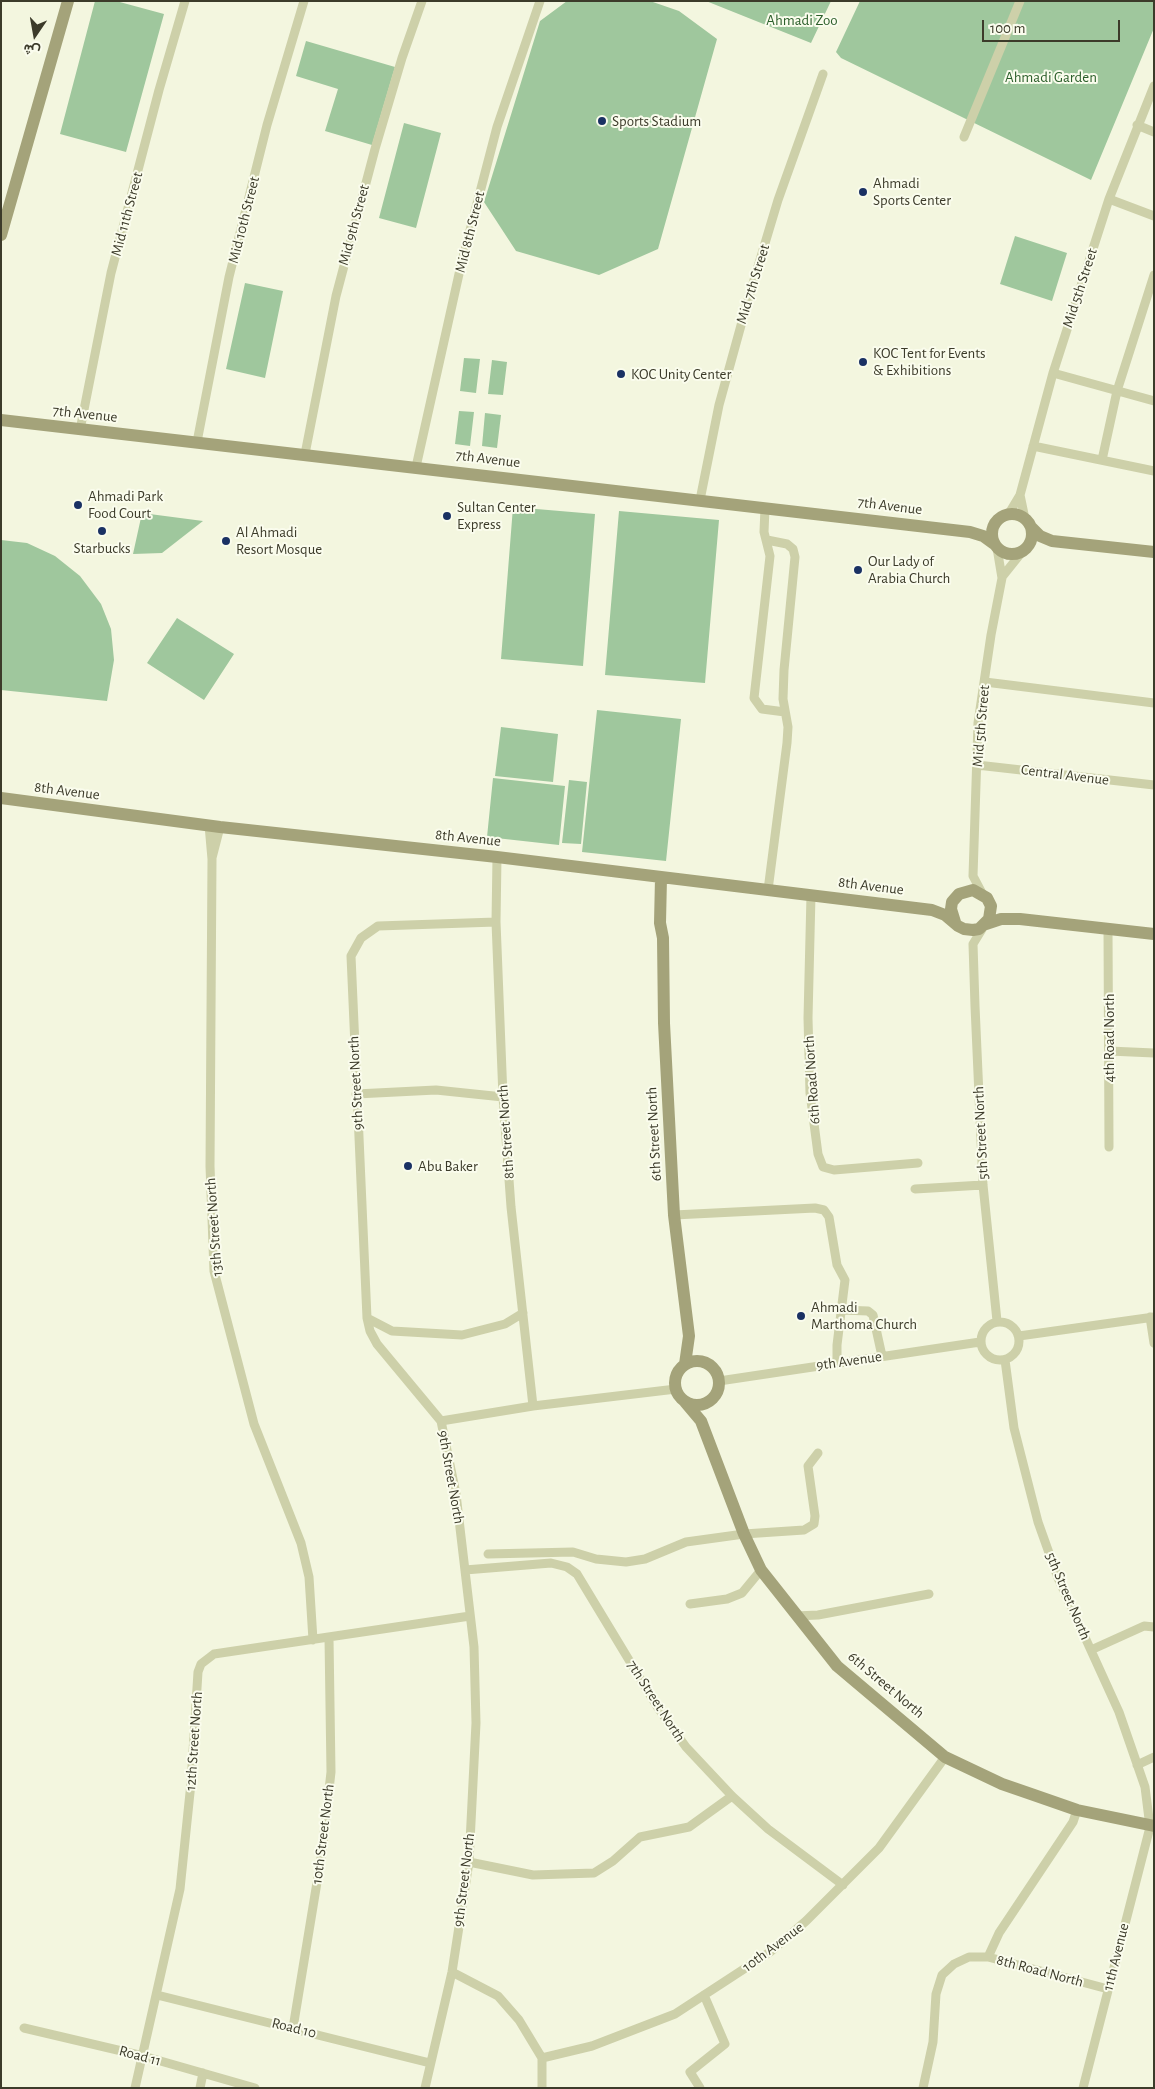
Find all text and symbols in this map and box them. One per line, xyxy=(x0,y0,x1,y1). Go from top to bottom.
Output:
north arrow xyxy=(10,10,60,60)
scale bar xyxy=(985,10,1122,42)
park label: Ahmadi Zoo xyxy=(766,11,838,29)
text: 100 m xyxy=(990,21,1025,36)
text: ش xyxy=(22,41,42,58)
park label: Ahmadi Garden xyxy=(1005,68,1097,86)
place label: Sports Stadium xyxy=(612,112,701,130)
marker: Sports Stadium xyxy=(596,115,608,127)
street label: Mid 11th Street xyxy=(107,170,147,258)
place label: Ahmadi Sports Center xyxy=(873,174,951,209)
street label: Mid 10th Street xyxy=(224,175,264,265)
street label: Mid 9th Street xyxy=(335,183,373,267)
marker: Ahmadi Sports Center xyxy=(857,186,869,198)
street label: Mid 8th Street xyxy=(451,189,489,275)
street label: Mid 7th Street xyxy=(732,242,774,326)
street label: Mid 5th Street xyxy=(1059,246,1101,330)
place label: KOC Tent for Events & Exhibitions xyxy=(873,344,986,379)
marker: KOC Tent for Events & Exhibitions xyxy=(857,356,869,368)
place label: KOC Unity Center xyxy=(631,365,731,383)
marker: KOC Unity Center xyxy=(615,368,627,380)
street label: 7th Avenue xyxy=(52,402,118,426)
street label: 7th Avenue xyxy=(455,446,521,472)
place label: Ahmadi Park Food Court xyxy=(88,487,163,522)
street label: 7th Avenue xyxy=(857,493,923,519)
place label: Sultan Center Express xyxy=(457,498,536,533)
marker: Ahmadi Park Food Court xyxy=(72,499,84,511)
marker: Sultan Center Express xyxy=(441,510,453,522)
place label: Al Ahmadi Resort Mosque xyxy=(236,523,322,558)
marker: Starbucks xyxy=(96,525,108,537)
marker: Al Ahmadi Resort Mosque xyxy=(220,535,232,547)
place label: Starbucks xyxy=(73,539,131,557)
place label: Our Lady of Arabia Church xyxy=(868,552,950,587)
marker: Our Lady of Arabia Church xyxy=(852,564,864,576)
street label: Mid 5th Street xyxy=(968,684,994,768)
street label: Central Avenue xyxy=(1020,761,1110,789)
street label: 8th Avenue xyxy=(33,778,101,804)
street label: 8th Avenue xyxy=(434,826,502,850)
street label: 8th Avenue xyxy=(837,873,905,899)
street label: 4th Road North xyxy=(1100,993,1118,1083)
street label: 9th Street North xyxy=(345,1035,367,1131)
street label: 6th Road North xyxy=(800,1035,824,1125)
street label: 8th Street North xyxy=(494,1084,518,1180)
street label: 6th Street North xyxy=(643,1086,665,1182)
street label: 5th Street North xyxy=(970,1086,992,1180)
place label: Abu Baker xyxy=(418,1157,478,1175)
marker: Abu Baker xyxy=(402,1160,414,1172)
street label: 13th Street North xyxy=(202,1177,226,1277)
place label: Ahmadi Marthoma Church xyxy=(811,1298,917,1333)
marker: Ahmadi Marthoma Church xyxy=(795,1310,807,1322)
street label: 9th Avenue xyxy=(815,1348,883,1374)
street label: 9th Street North xyxy=(434,1429,468,1525)
street label: 5th Street North xyxy=(1041,1549,1095,1643)
street label: 6th Street North xyxy=(844,1648,928,1722)
street label: 7th Street North xyxy=(623,1657,689,1745)
street label: 12th Street North xyxy=(182,1691,206,1791)
street label: 10th Street North xyxy=(308,1783,338,1885)
street label: 9th Street North xyxy=(449,1832,479,1928)
street label: 10th Avenue xyxy=(739,1918,807,1976)
street label: 11th Avenue xyxy=(1099,1921,1133,1993)
street label: 8th Road North xyxy=(995,1951,1085,1991)
street label: Road 10 xyxy=(270,2014,318,2042)
street label: Road 11 xyxy=(117,2042,163,2070)

